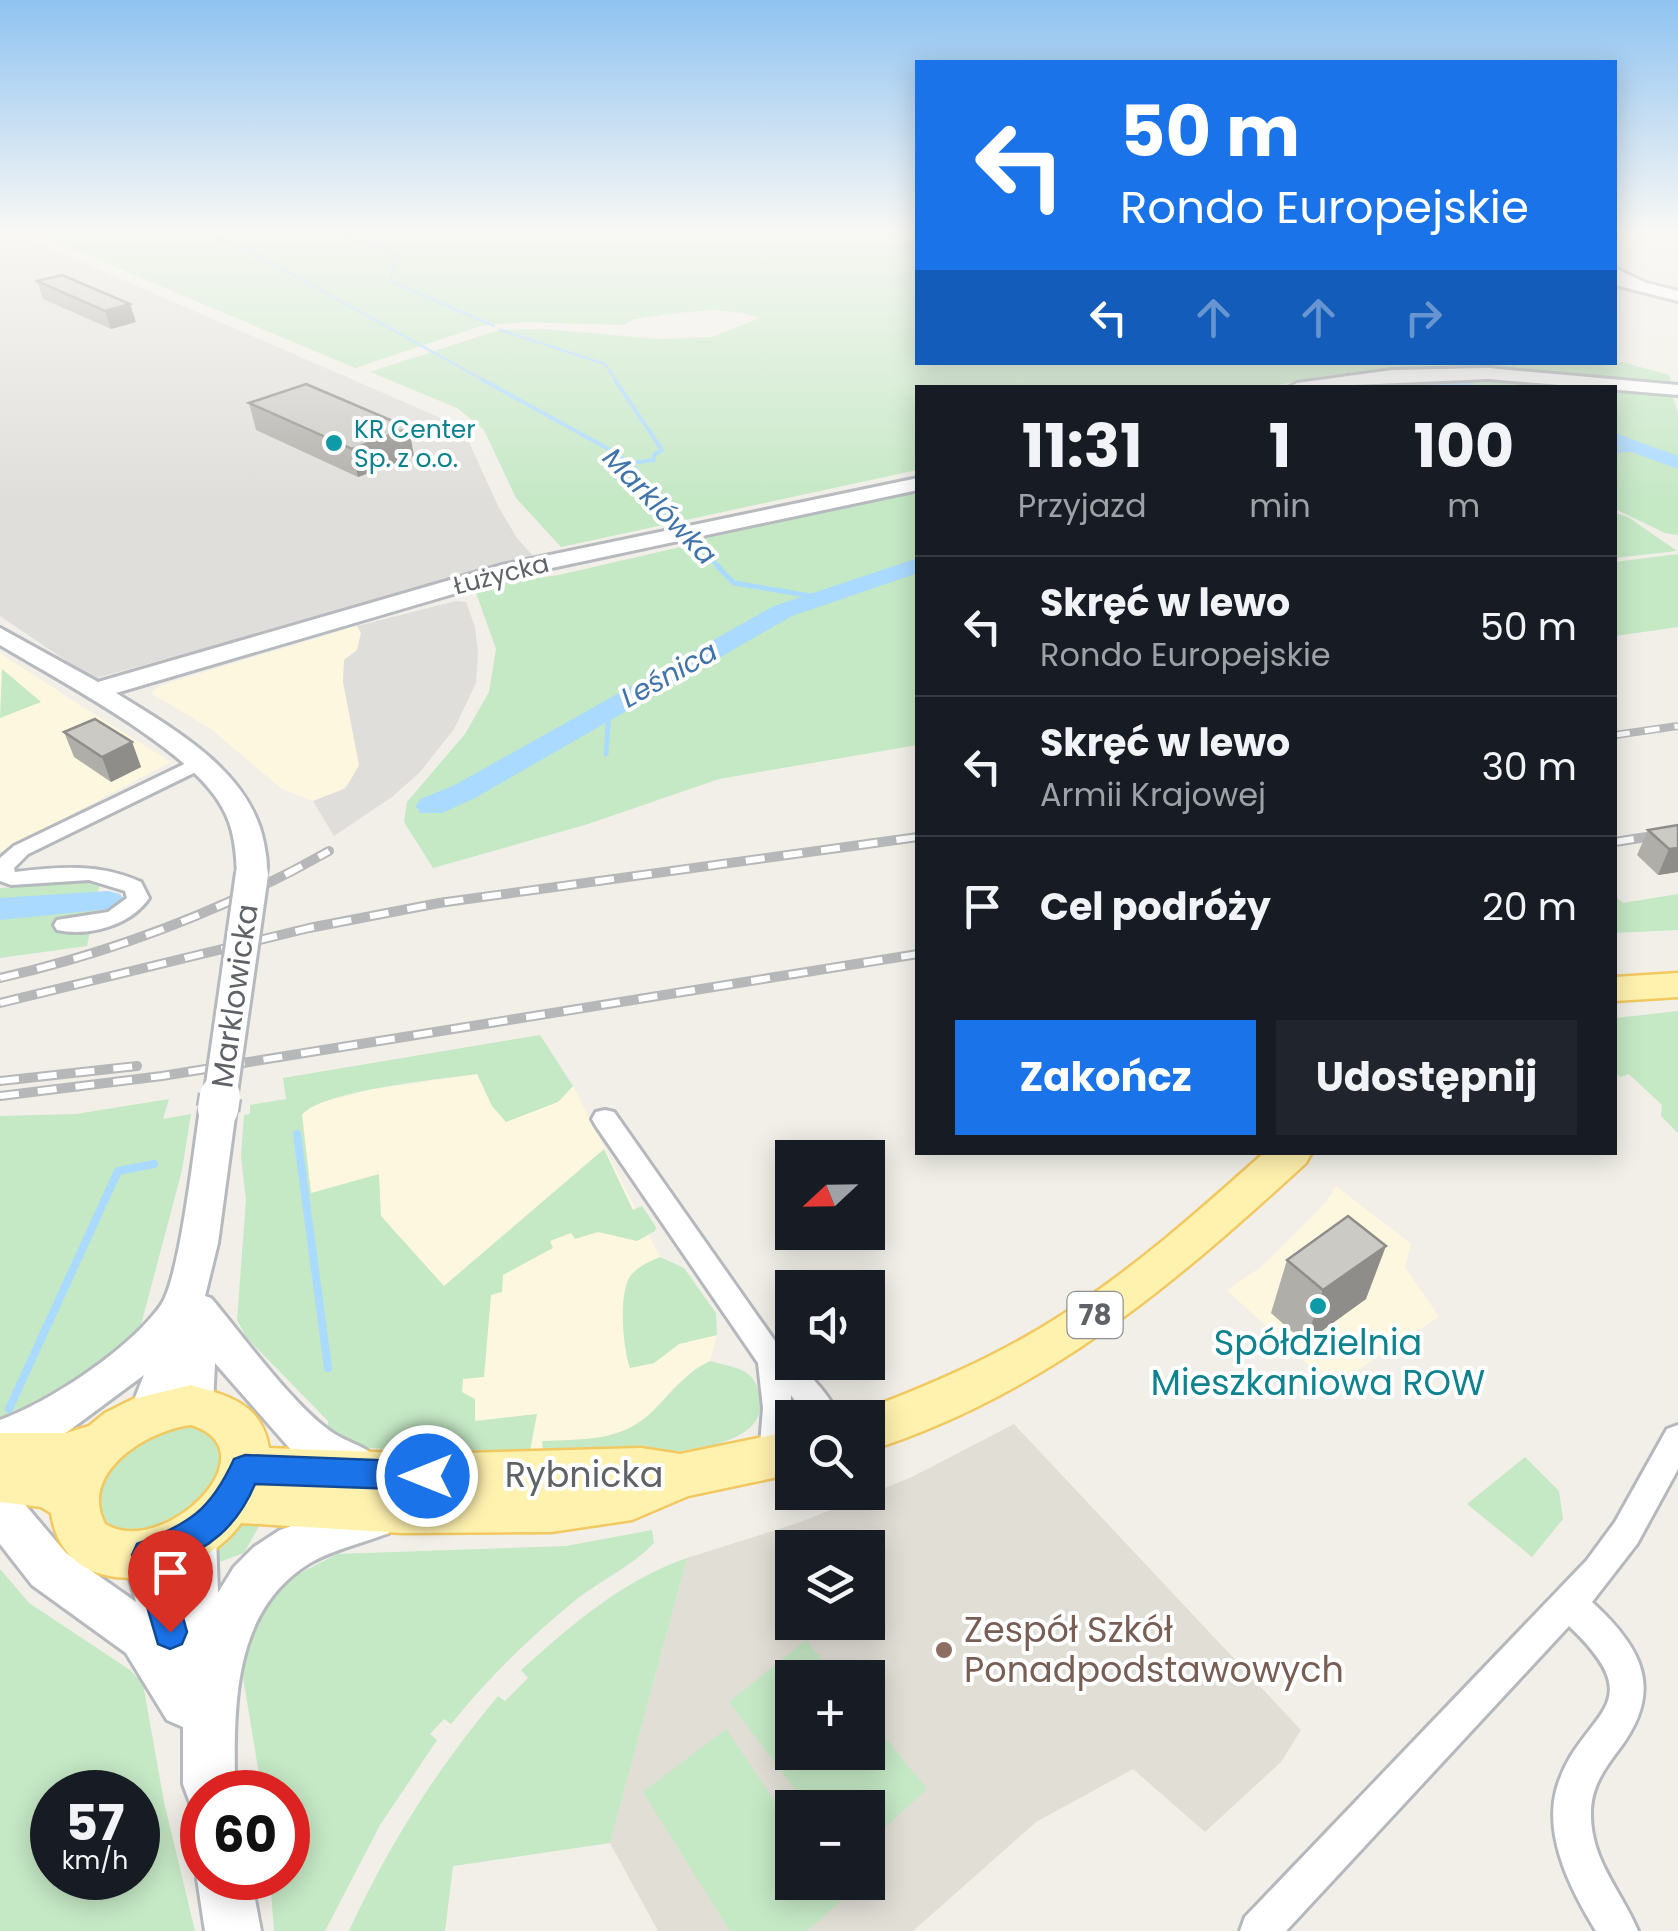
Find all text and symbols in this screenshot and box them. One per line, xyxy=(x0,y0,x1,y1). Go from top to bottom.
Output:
text: 50 m xyxy=(1120,82,1300,181)
icon: left xyxy=(955,100,1085,230)
text: Rondo Europejskie xyxy=(1120,176,1529,239)
icon: left xyxy=(1081,290,1136,345)
icon: ahead xyxy=(1186,290,1241,345)
icon: ahead xyxy=(1291,290,1346,345)
icon: right xyxy=(1396,290,1451,345)
text: 11:31 xyxy=(1022,404,1143,488)
text: 1 xyxy=(1269,404,1291,488)
text: 100 xyxy=(1413,404,1514,488)
place label: KR Center Sp. z o.o. xyxy=(354,412,476,476)
marker: KR Center Sp. z o.o. xyxy=(323,432,345,454)
water label: Marklówka xyxy=(594,439,725,574)
text: Przyjazd xyxy=(1018,483,1147,528)
text: min xyxy=(1249,483,1311,528)
text: m xyxy=(1447,483,1480,528)
street label: Łużycka xyxy=(450,546,553,603)
text: Skręć w lewo xyxy=(1040,576,1290,629)
icon: left xyxy=(955,599,1010,654)
text: 50 m xyxy=(1480,600,1577,653)
water label: Leśnica xyxy=(614,632,725,717)
text: Rondo Europejskie xyxy=(1040,632,1331,677)
text: Skręć w lewo xyxy=(1040,716,1290,769)
icon: left xyxy=(955,739,1010,794)
text: 30 m xyxy=(1481,740,1577,793)
text: Armii Krajowej xyxy=(1040,772,1266,817)
icon: arrive xyxy=(955,879,1010,934)
text: Cel podróży xyxy=(1040,880,1271,933)
text: 20 m xyxy=(1482,880,1577,933)
street label: Marklowicka xyxy=(200,901,269,1091)
button: Zakończ xyxy=(955,1020,1256,1135)
button: Udostępnij xyxy=(1276,1020,1577,1135)
north arrow xyxy=(775,1140,885,1250)
map controls xyxy=(775,1140,885,1900)
button: sound xyxy=(775,1270,885,1380)
road number: 78 xyxy=(1068,1292,1122,1338)
marker: Spółdzielnia Mieszkaniowa ROW xyxy=(1307,1295,1329,1317)
place label: Spółdzielnia Mieszkaniowa ROW xyxy=(1151,1318,1485,1407)
button: search xyxy=(775,1400,885,1510)
position arrow xyxy=(375,1424,479,1528)
street label: Rybnicka xyxy=(505,1450,663,1499)
pin xyxy=(128,1530,213,1633)
button: layers xyxy=(775,1530,885,1640)
icon: arrive xyxy=(143,1545,198,1600)
place label: Zespół Szkół Ponadpodstawowych xyxy=(964,1605,1344,1694)
marker: Zespół Szkół Ponadpodstawowych xyxy=(933,1639,955,1661)
button: + xyxy=(775,1660,885,1770)
speed limit sign: 60 xyxy=(180,1770,310,1900)
text: 57 xyxy=(65,1787,125,1858)
button: − xyxy=(775,1790,885,1900)
text: km/h xyxy=(62,1843,128,1878)

